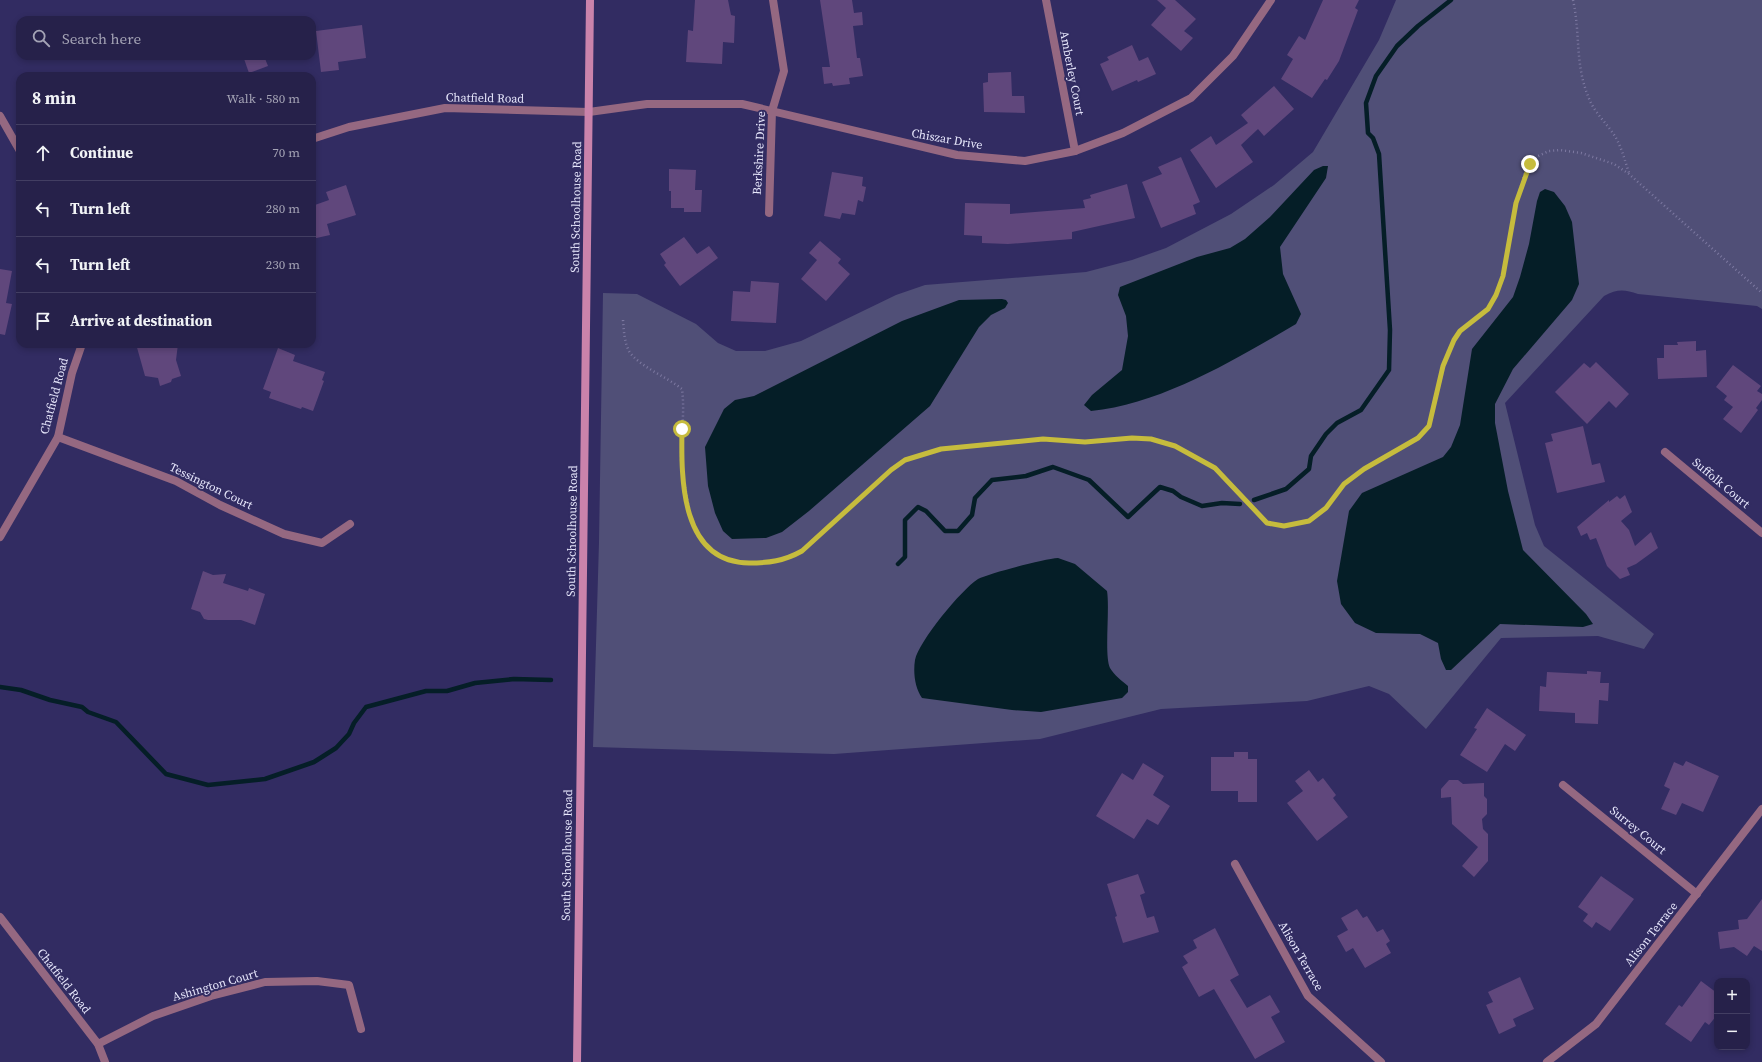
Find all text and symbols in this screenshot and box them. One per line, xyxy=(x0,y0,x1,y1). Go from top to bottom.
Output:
search box xyxy=(16,16,316,60)
icon: search xyxy=(30,27,52,49)
text: Search here xyxy=(62,28,141,49)
street label: Amberley Court xyxy=(1056,29,1088,117)
text: 8 min xyxy=(32,86,76,110)
street label: Chatfield Road xyxy=(446,89,525,107)
text: Walk · 580 m xyxy=(227,90,300,107)
street label: Berkshire Drive xyxy=(749,111,769,195)
street label: Chiszar Drive xyxy=(910,125,984,153)
street label: South Schoolhouse Road xyxy=(567,141,585,273)
icon: ahead xyxy=(32,142,54,164)
text: Continue xyxy=(70,142,133,163)
text: 70 m xyxy=(272,144,300,161)
route end xyxy=(1521,155,1539,173)
icon: left xyxy=(32,198,54,220)
text: Turn left xyxy=(70,198,130,219)
text: 280 m xyxy=(266,200,300,217)
icon: left xyxy=(32,254,54,276)
text: Turn left xyxy=(70,254,130,275)
text: 230 m xyxy=(266,256,300,273)
icon: arrive xyxy=(32,310,54,332)
text: Arrive at destination xyxy=(70,310,212,331)
street label: Chatfield Road xyxy=(36,356,72,436)
route start xyxy=(673,420,691,438)
street label: Suffolk Court xyxy=(1689,454,1753,512)
street label: Tessington Court xyxy=(167,459,255,513)
street label: South Schoolhouse Road xyxy=(563,465,581,597)
street label: South Schoolhouse Road xyxy=(558,789,576,921)
street label: Surrey Court xyxy=(1606,802,1670,858)
street label: Alison Terrace xyxy=(1621,899,1681,969)
street label: Alison Terrace xyxy=(1275,918,1327,994)
street label: Chatfield Road xyxy=(34,945,95,1017)
street label: Ashington Court xyxy=(170,965,260,1005)
map controls xyxy=(1714,978,1750,1050)
button: + xyxy=(1714,978,1750,1014)
button: − xyxy=(1714,1014,1750,1050)

